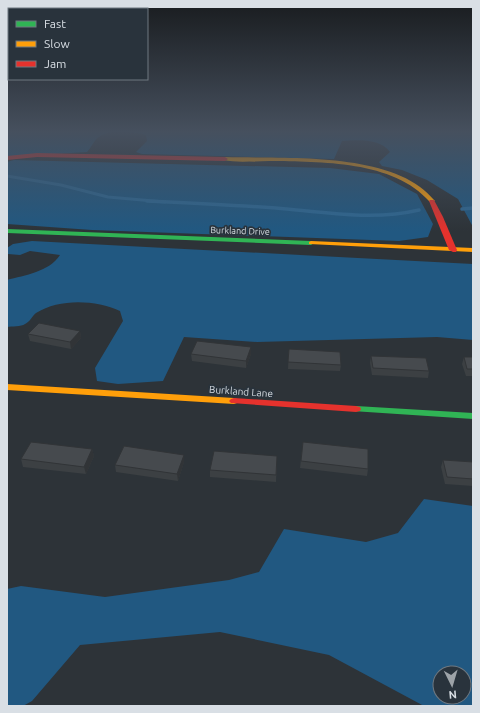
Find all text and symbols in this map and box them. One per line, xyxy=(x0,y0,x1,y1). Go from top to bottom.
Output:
legend xyxy=(8,8,148,80)
text: Fast xyxy=(44,17,66,30)
text: Slow xyxy=(44,37,70,50)
text: Jam xyxy=(44,57,66,70)
street label: Burkland Drive xyxy=(210,225,270,237)
street label: Burkland Lane xyxy=(209,384,273,399)
north arrow xyxy=(432,665,472,705)
text: N xyxy=(448,689,457,701)

